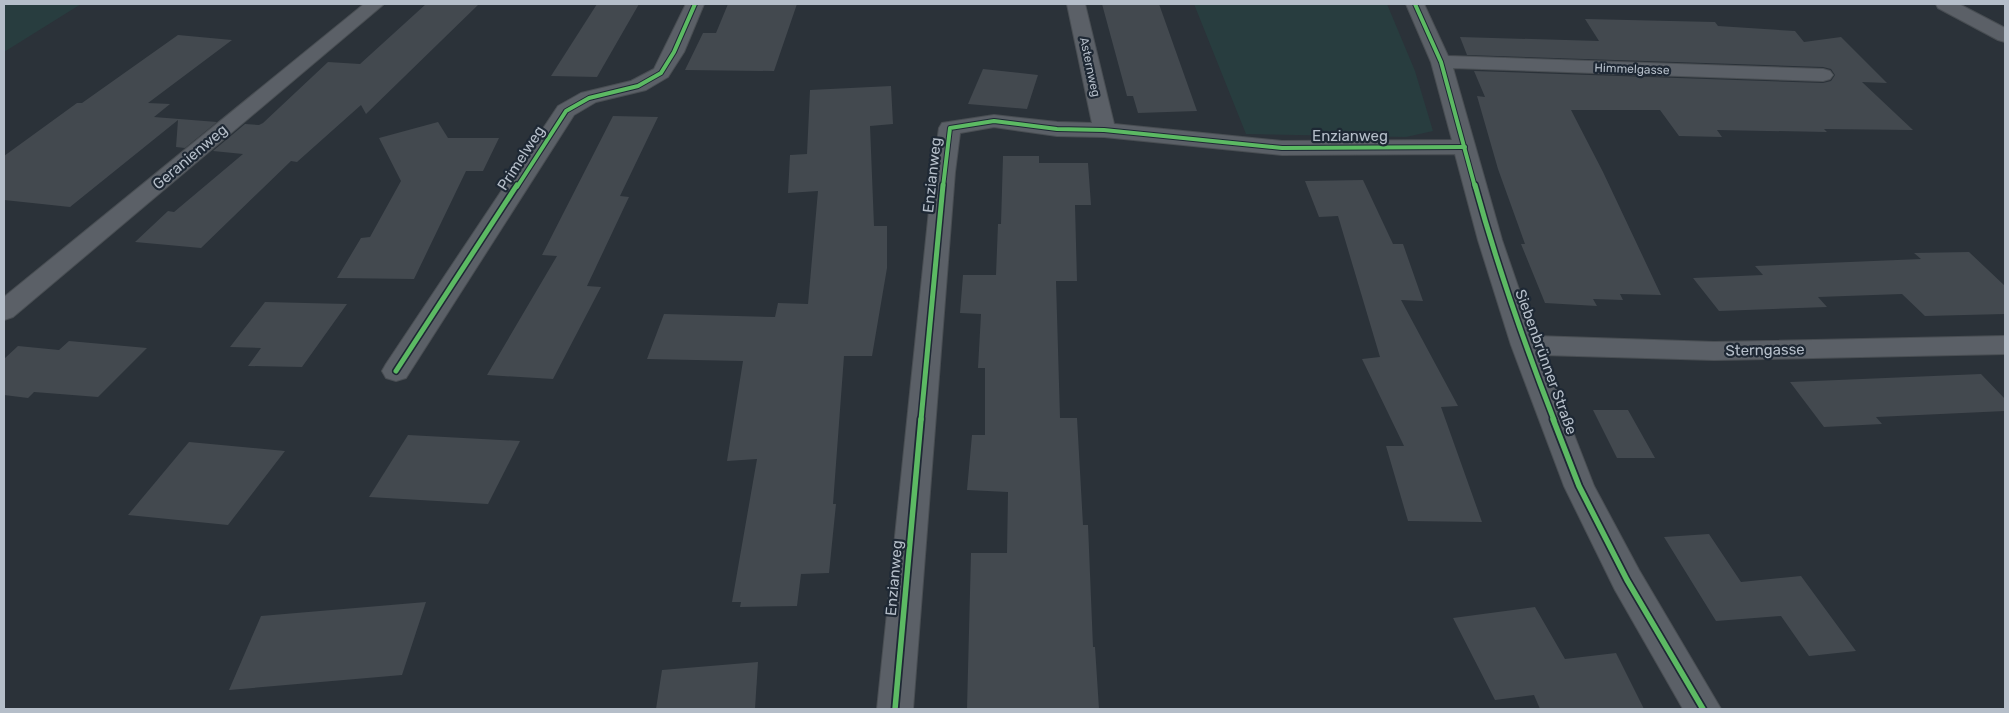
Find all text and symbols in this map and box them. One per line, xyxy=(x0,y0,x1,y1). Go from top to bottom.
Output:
street label: Asternweg xyxy=(1077,36,1103,98)
street label: Himmelgasse xyxy=(1594,61,1670,77)
street label: Geranienweg xyxy=(149,121,231,193)
street label: Primelweg xyxy=(493,122,549,194)
street label: Enzianweg xyxy=(1312,127,1388,145)
street label: Enzianweg xyxy=(919,136,945,214)
street label: Siebenbrünner Straße xyxy=(1511,287,1581,437)
street label: Sterngasse xyxy=(1725,340,1805,360)
street label: Enzianweg xyxy=(882,539,906,617)

